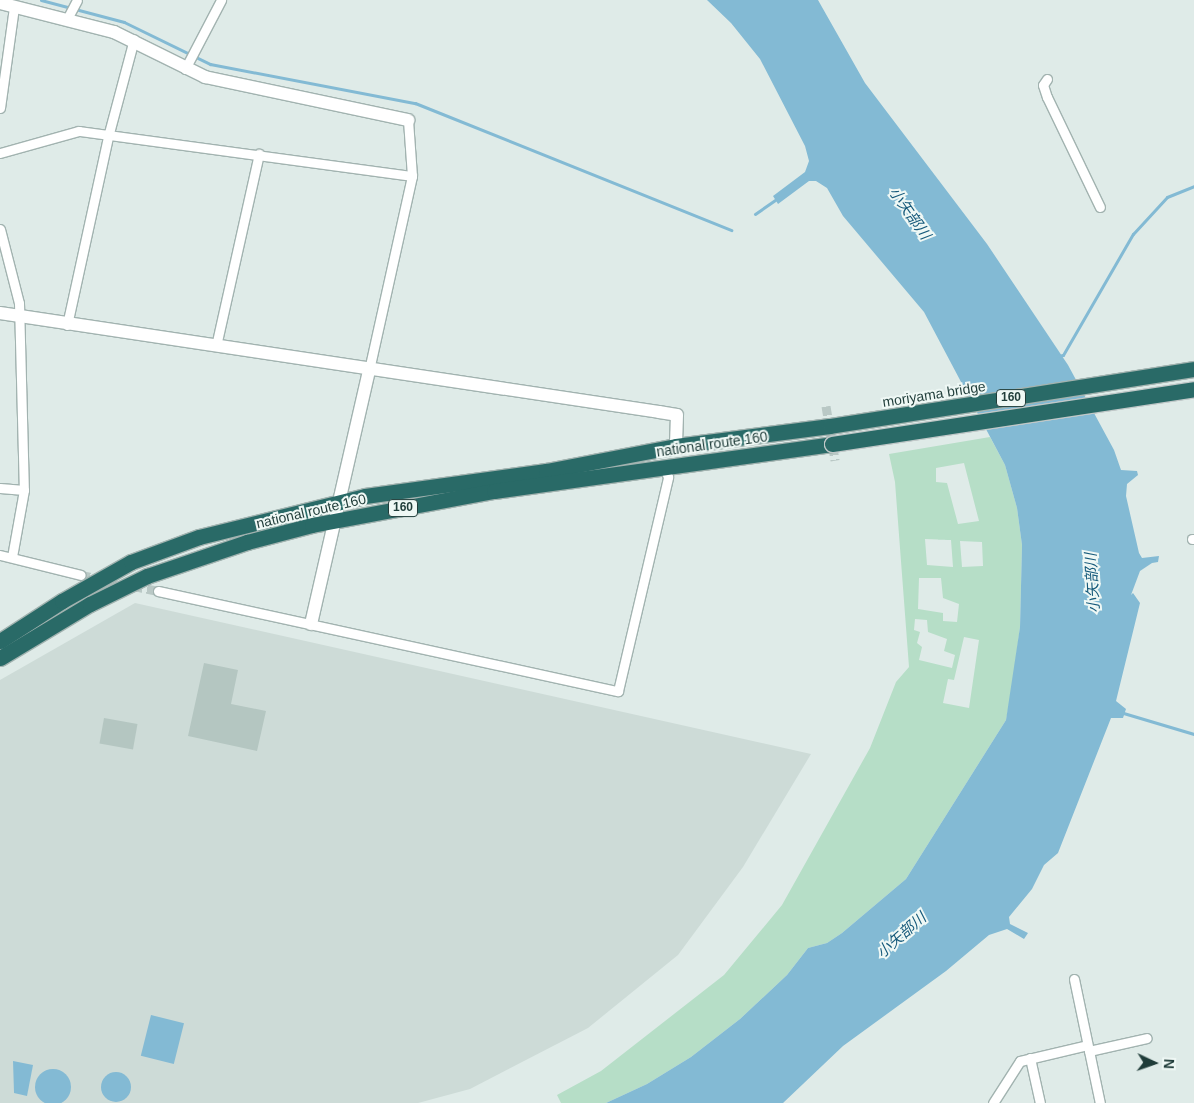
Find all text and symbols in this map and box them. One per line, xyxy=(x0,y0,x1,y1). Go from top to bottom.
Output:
water label: 小矢部川 xyxy=(885,183,935,243)
street label: moriyama bridge xyxy=(881,378,987,410)
road number: 160 xyxy=(995,388,1027,408)
street label: national route 160 xyxy=(655,428,769,460)
street label: national route 160 xyxy=(255,490,367,532)
road number: 160 xyxy=(387,498,419,518)
water label: 小矢部川 xyxy=(1081,553,1103,613)
water label: 小矢部川 xyxy=(872,909,930,961)
north arrow xyxy=(1129,1038,1179,1088)
text: N xyxy=(1161,1058,1177,1069)

